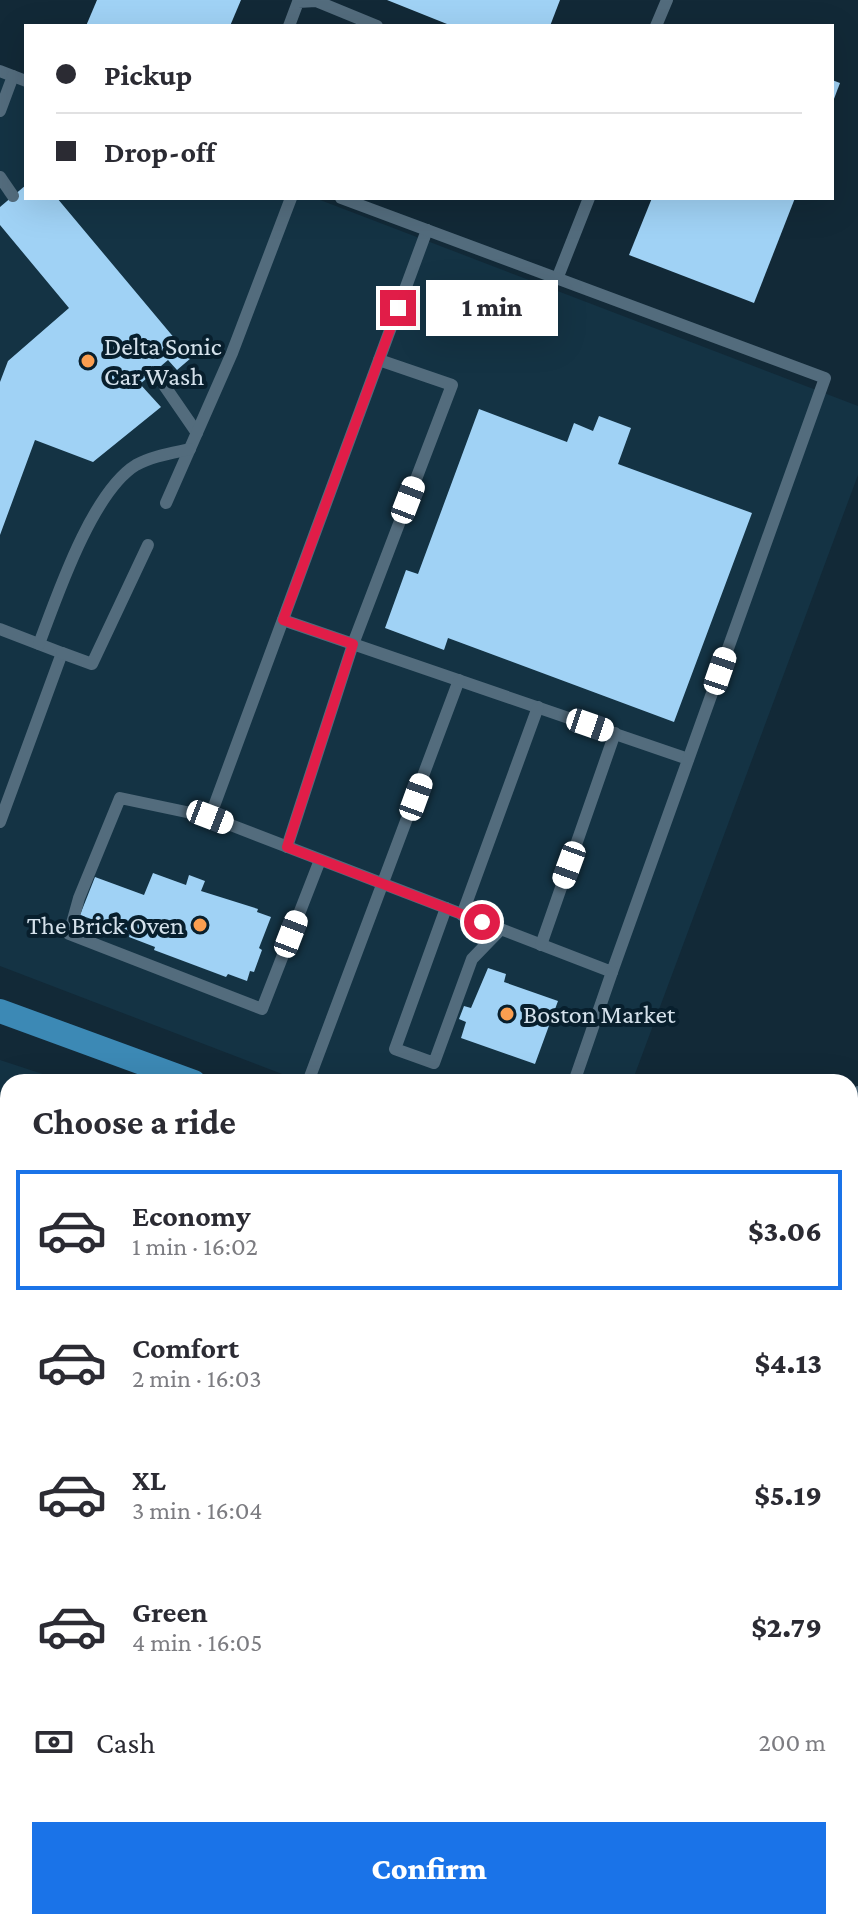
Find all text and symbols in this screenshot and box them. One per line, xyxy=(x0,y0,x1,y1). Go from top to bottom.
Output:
text: Pickup xyxy=(104,58,192,91)
text: Drop-off xyxy=(104,135,215,168)
callout: 1 min xyxy=(426,280,558,336)
route end xyxy=(380,290,416,326)
text: 1 min xyxy=(462,293,522,322)
place label: Delta Sonic Car Wash xyxy=(104,332,222,391)
marker: Delta Sonic Car Wash xyxy=(79,352,97,370)
car xyxy=(388,473,428,527)
car xyxy=(701,644,739,698)
car xyxy=(563,706,617,744)
car xyxy=(397,770,435,824)
car xyxy=(183,797,237,837)
car xyxy=(550,838,588,892)
route start xyxy=(464,904,500,940)
car xyxy=(271,907,311,961)
place label: The Brick Oven xyxy=(27,911,184,940)
marker: The Brick Oven xyxy=(191,916,209,934)
place label: Boston Market xyxy=(523,1000,676,1029)
marker: Boston Market xyxy=(498,1005,516,1023)
text: Choose a ride xyxy=(32,1102,236,1142)
icon: car xyxy=(36,1194,108,1266)
text: Economy xyxy=(132,1199,251,1232)
text: $3.06 xyxy=(748,1214,822,1247)
text: 1 min · 16:02 xyxy=(132,1232,258,1261)
icon: car xyxy=(36,1326,108,1398)
text: Comfort xyxy=(132,1331,239,1364)
text: $4.13 xyxy=(755,1346,822,1379)
text: 2 min · 16:03 xyxy=(132,1364,262,1393)
icon: car xyxy=(36,1458,108,1530)
text: XL xyxy=(132,1463,166,1496)
text: $5.19 xyxy=(754,1478,822,1511)
text: 3 min · 16:04 xyxy=(132,1496,263,1525)
icon: car xyxy=(36,1590,108,1662)
text: Green xyxy=(132,1595,208,1628)
text: $2.79 xyxy=(751,1610,822,1643)
text: 4 min · 16:05 xyxy=(132,1628,263,1657)
icon: cash xyxy=(32,1720,76,1764)
text: Cash xyxy=(96,1726,155,1759)
text: 200 m xyxy=(758,1728,826,1757)
button: Confirm xyxy=(32,1822,826,1914)

